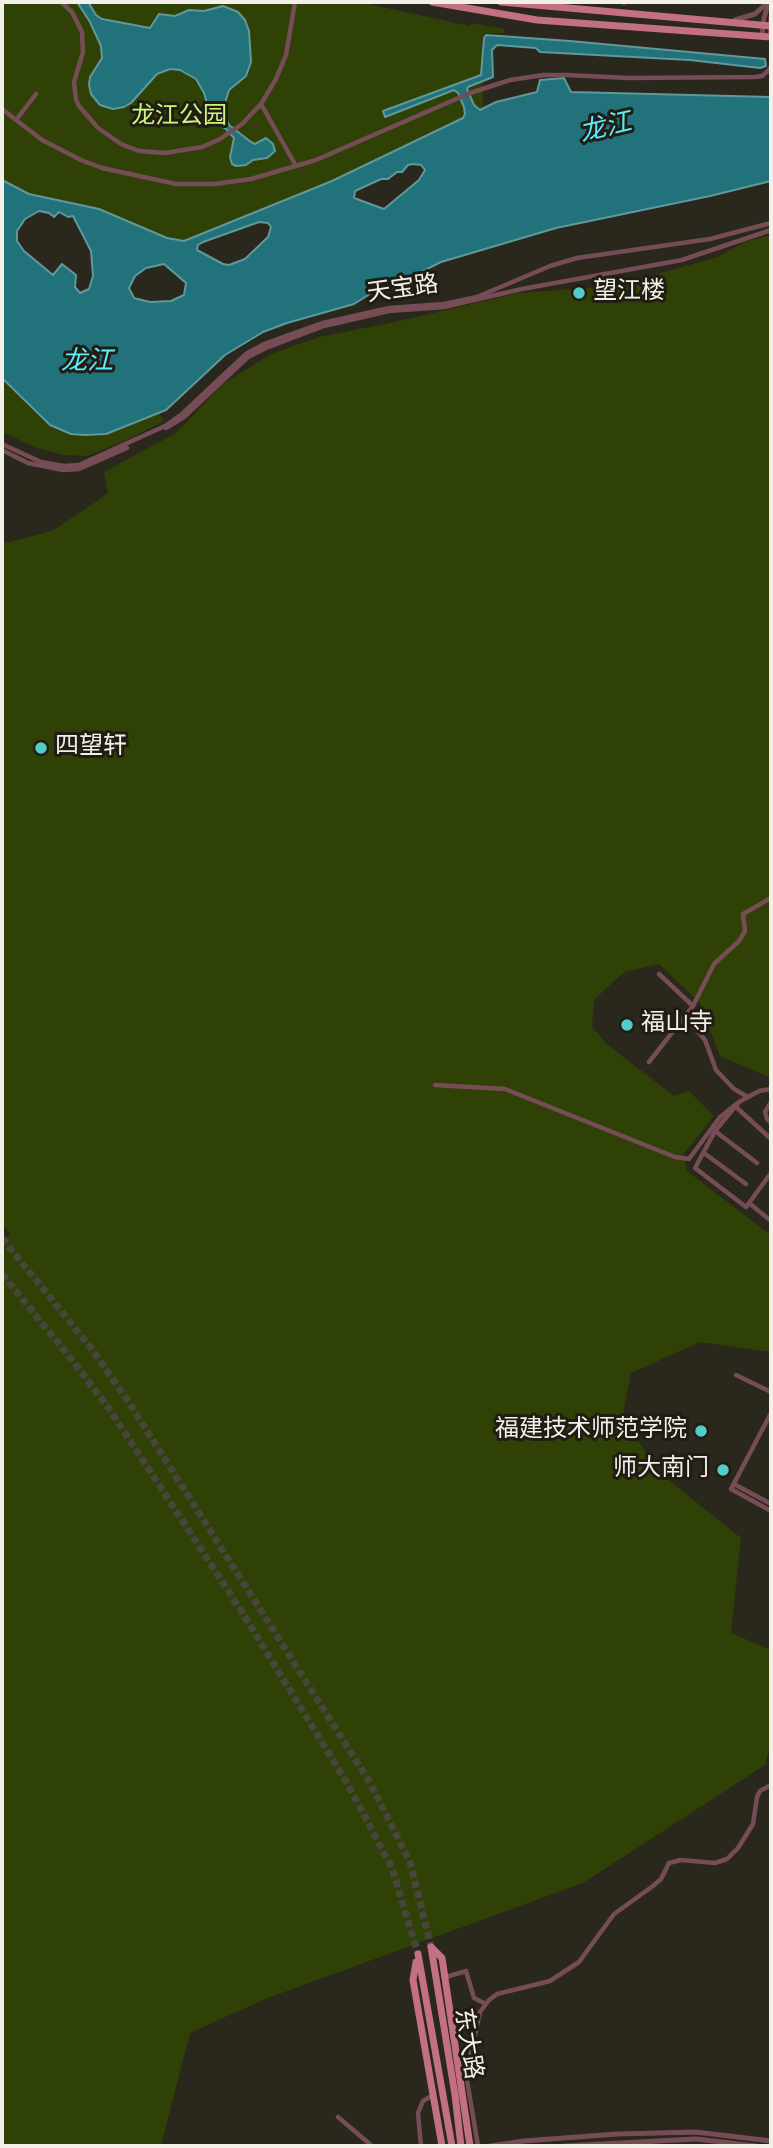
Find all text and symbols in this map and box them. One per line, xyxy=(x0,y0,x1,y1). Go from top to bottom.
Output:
park label: 龙江公园 xyxy=(131,104,227,132)
water label: 龙江 xyxy=(577,109,635,151)
street label: 天宝路 xyxy=(365,272,441,310)
place label: 望江楼 xyxy=(593,279,665,307)
marker: 望江楼 xyxy=(571,285,587,301)
water label: 龙江 xyxy=(61,348,113,380)
place label: 四望轩 xyxy=(55,734,127,762)
marker: 四望轩 xyxy=(33,740,49,756)
place label: 福山寺 xyxy=(641,1011,713,1039)
marker: 福山寺 xyxy=(619,1017,635,1033)
place label: 福建技术师范学院 xyxy=(495,1417,687,1445)
marker: 福建技术师范学院 xyxy=(693,1423,709,1439)
place label: 师大南门 xyxy=(613,1456,709,1484)
marker: 师大南门 xyxy=(715,1462,731,1478)
street label: 东大路 xyxy=(446,2006,486,2082)

